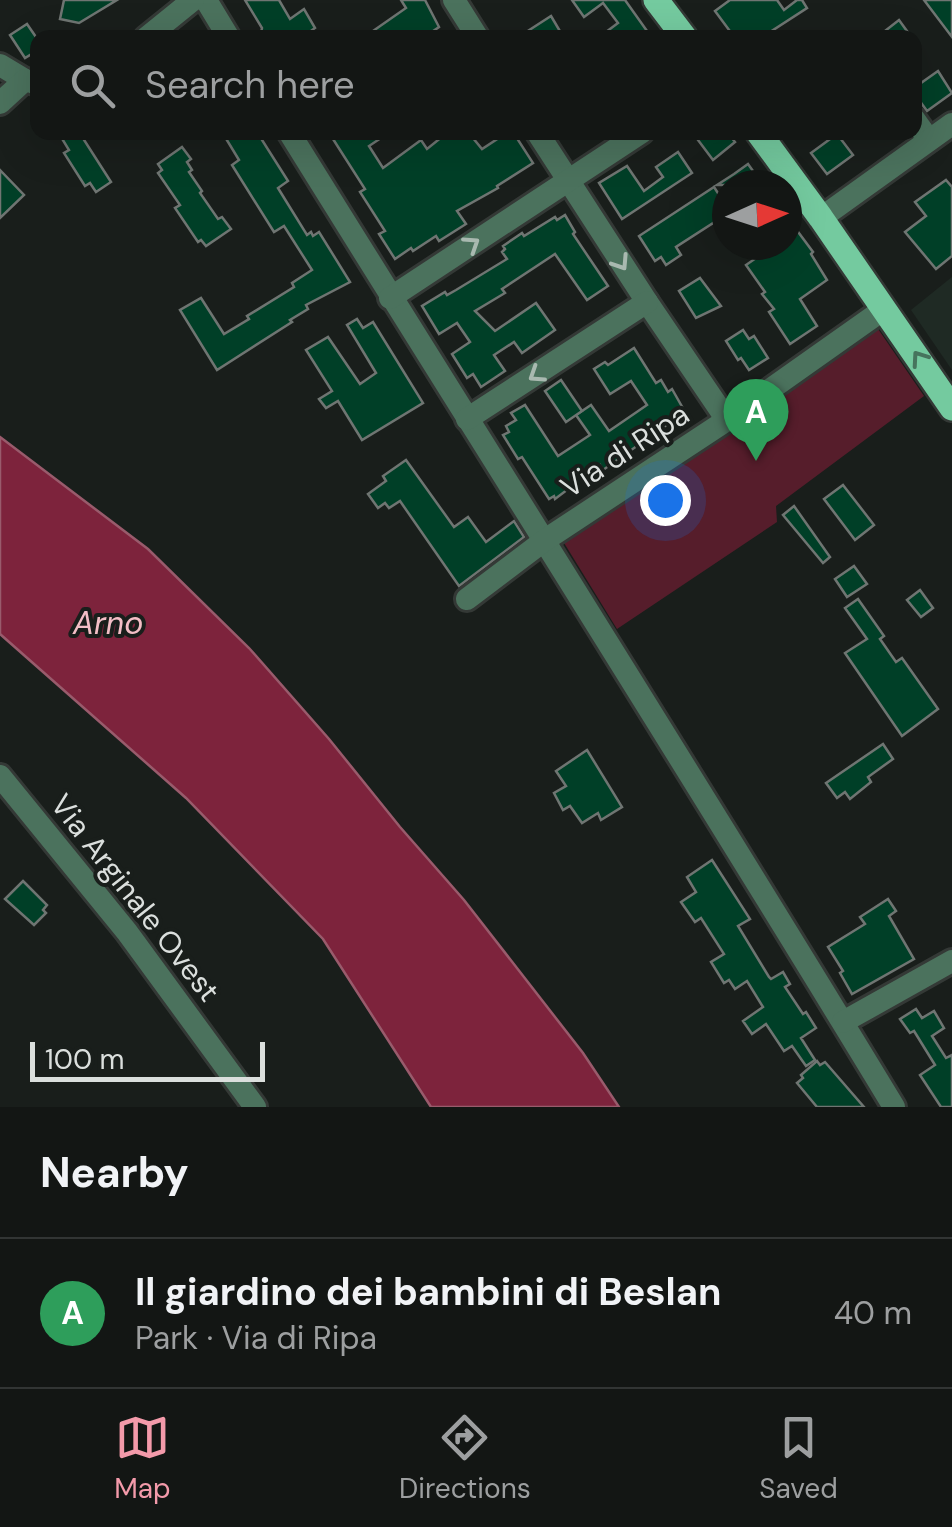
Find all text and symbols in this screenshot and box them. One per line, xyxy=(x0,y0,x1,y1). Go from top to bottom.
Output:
search box xyxy=(30,30,922,140)
icon: search xyxy=(65,58,120,113)
text: Search here xyxy=(145,60,355,110)
north arrow xyxy=(712,170,802,260)
one-way arrow xyxy=(461,238,479,257)
one-way arrow xyxy=(609,251,627,270)
one-way arrow xyxy=(913,351,931,370)
one-way arrow xyxy=(529,362,547,381)
pin: A xyxy=(724,378,788,461)
street label: Via di Ripa xyxy=(553,395,696,507)
your location xyxy=(640,475,691,526)
water label: Arno xyxy=(72,602,143,644)
street label: Via Arginale Ovest xyxy=(42,786,229,1009)
scale bar xyxy=(30,1037,265,1082)
text: 100 m xyxy=(45,1041,124,1078)
text: Nearby xyxy=(40,1145,189,1200)
text: Il giardino dei bambini di Beslan xyxy=(135,1267,721,1317)
text: A xyxy=(61,1292,84,1334)
text: 40 m xyxy=(834,1292,912,1334)
text: Park · Via di Ripa xyxy=(135,1317,377,1359)
tab: Map xyxy=(114,1410,171,1507)
tab: Directions xyxy=(399,1410,531,1507)
tab: Saved xyxy=(759,1410,838,1507)

